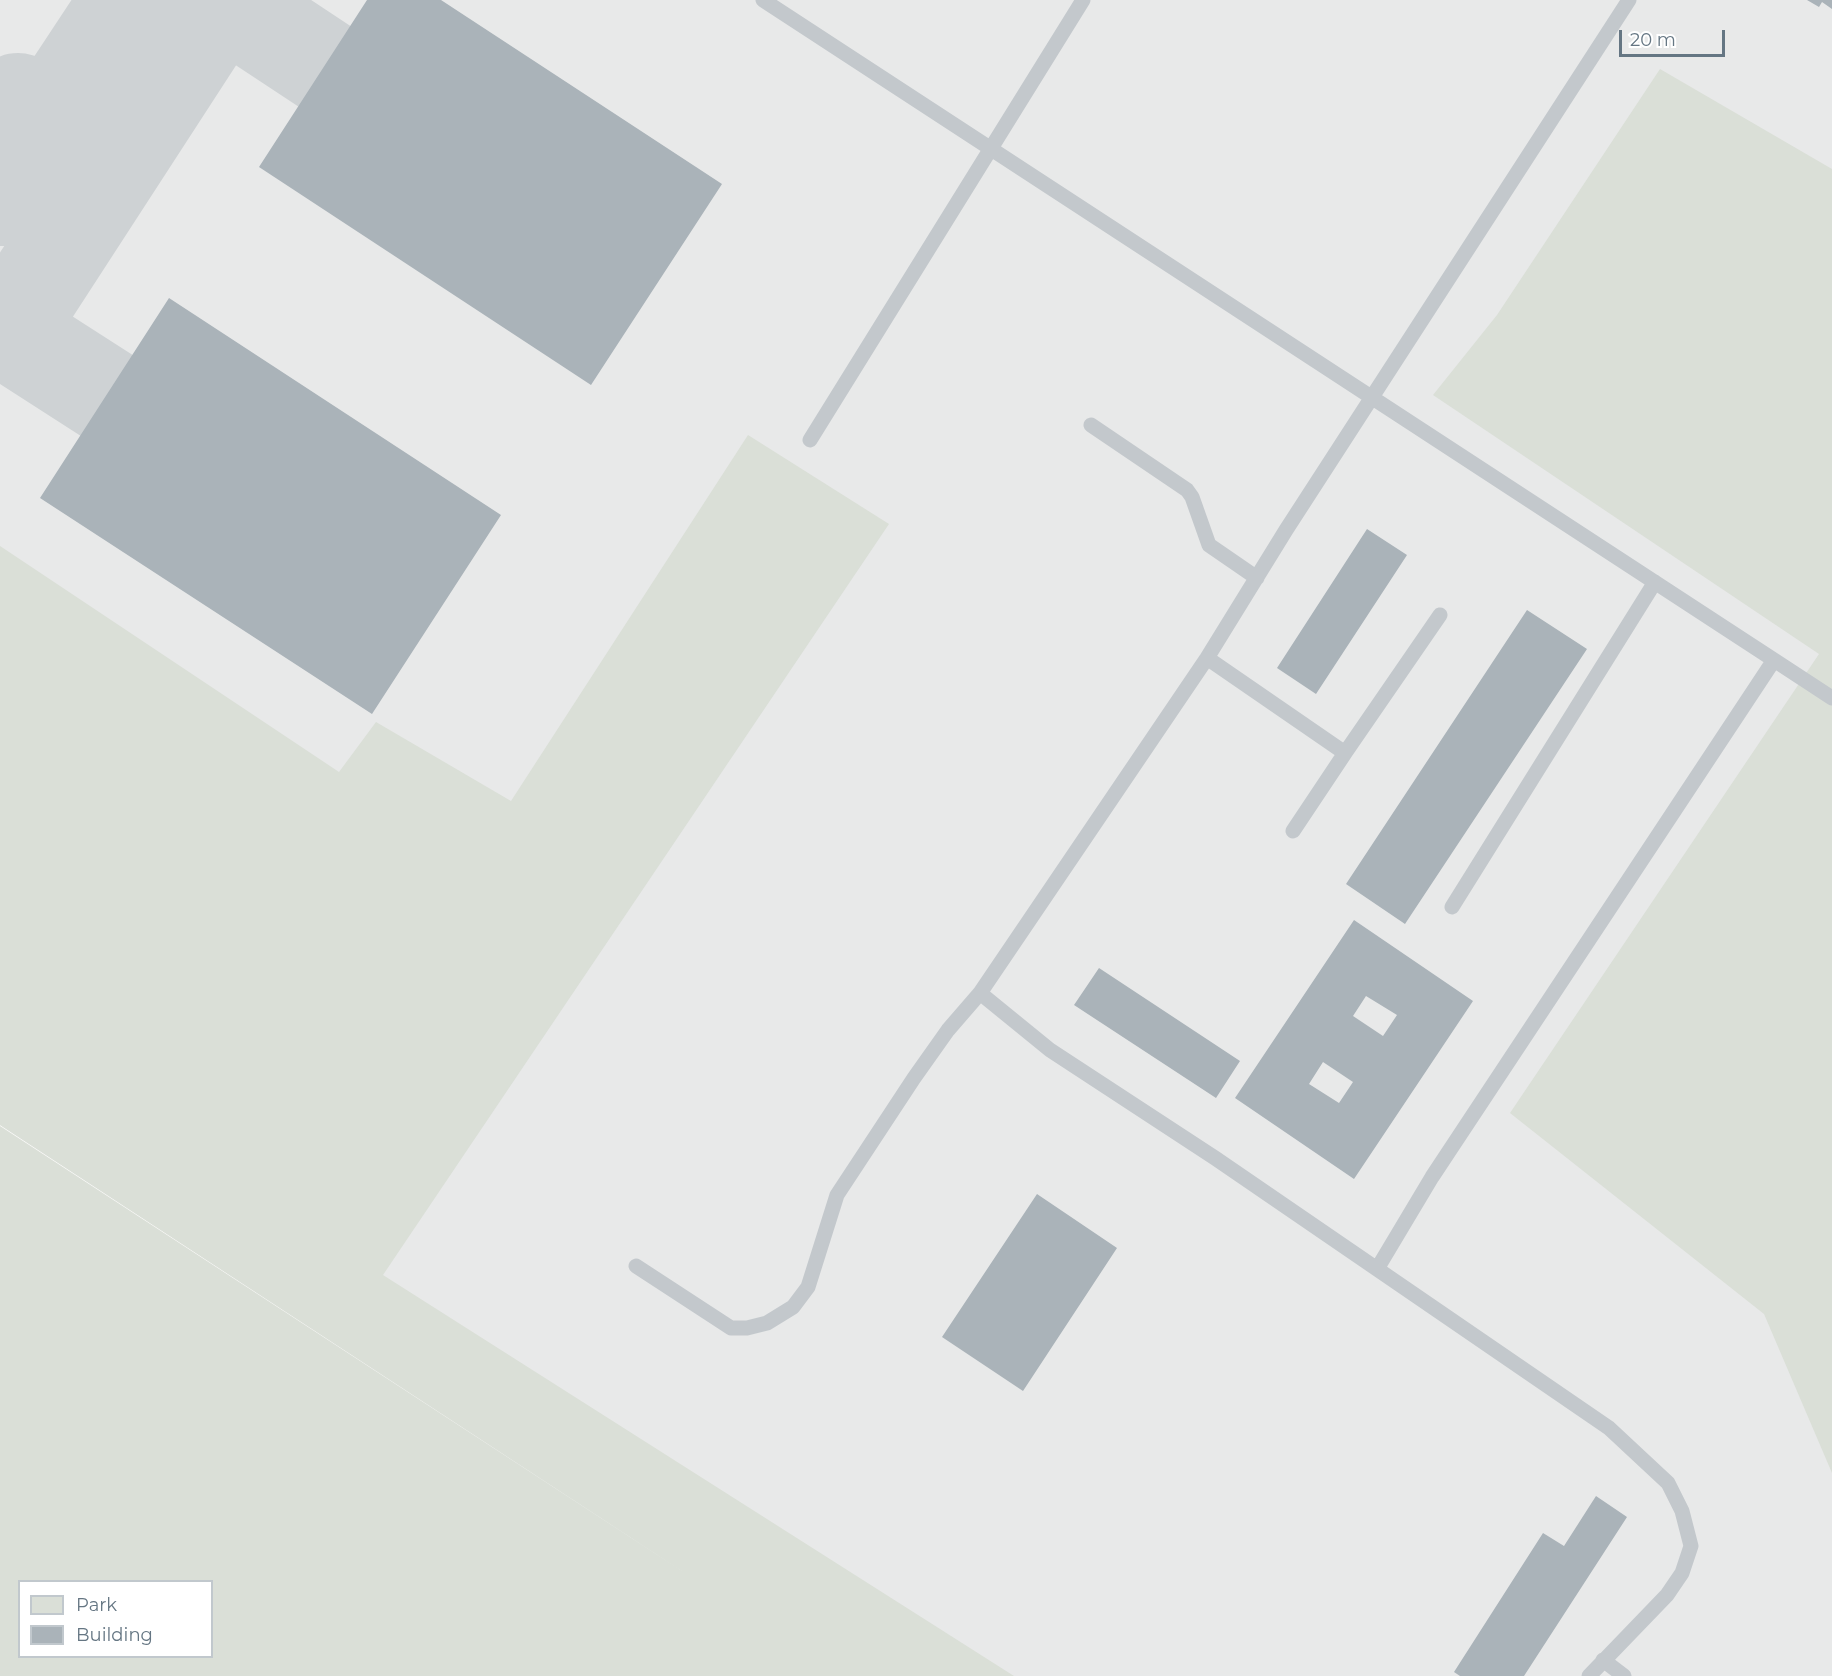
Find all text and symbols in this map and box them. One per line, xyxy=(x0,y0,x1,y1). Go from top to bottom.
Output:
scale bar xyxy=(1622,18,1728,56)
text: 20 m xyxy=(1630,29,1676,51)
legend xyxy=(18,1580,213,1658)
text: Park xyxy=(76,1594,117,1616)
text: Building xyxy=(76,1624,153,1646)

